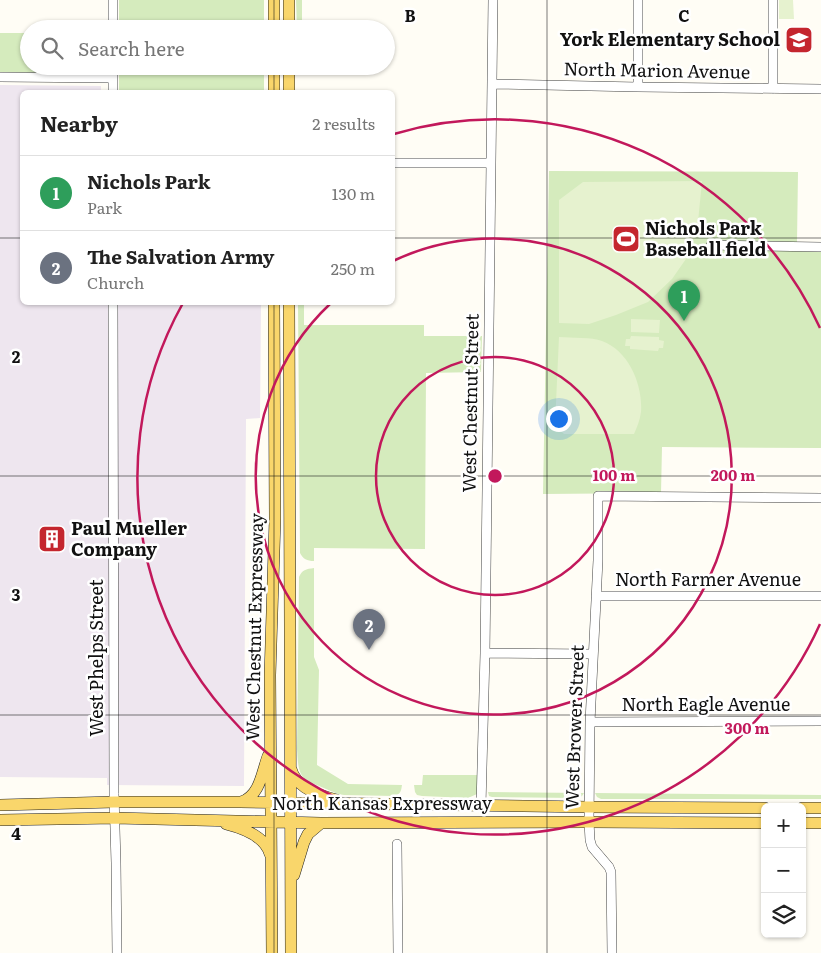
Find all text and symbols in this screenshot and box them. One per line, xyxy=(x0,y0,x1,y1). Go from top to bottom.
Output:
text: B xyxy=(404,3,416,27)
text: C xyxy=(678,3,690,27)
search box xyxy=(20,20,395,75)
place label: York Elementary School xyxy=(560,25,780,52)
school or university icon: York Elementary School xyxy=(784,25,814,55)
icon: search xyxy=(38,34,66,62)
text: Search here xyxy=(78,34,185,62)
street label: North Marion Avenue xyxy=(564,54,751,85)
text: Nearby xyxy=(40,107,118,138)
text: 2 results xyxy=(312,111,375,135)
text: Nichols Park xyxy=(87,167,210,195)
text: 1 xyxy=(53,181,59,205)
text: 130 m xyxy=(332,181,375,205)
text: Park xyxy=(87,195,122,219)
place label: Nichols Park Baseball field xyxy=(645,214,767,262)
sports icon: Nichols Park Baseball field xyxy=(611,224,641,254)
text: The Salvation Army xyxy=(87,242,274,270)
text: 2 xyxy=(52,256,60,280)
text: 250 m xyxy=(331,256,375,280)
text: Church xyxy=(87,270,144,294)
pin: 1 xyxy=(668,280,700,321)
street label: West Chestnut Street xyxy=(454,313,485,493)
text: 2 xyxy=(12,344,21,368)
your location xyxy=(546,406,572,432)
text: 100 m xyxy=(593,463,635,486)
text: 200 m xyxy=(711,463,755,486)
centre of rings xyxy=(486,467,504,485)
street label: West Chestnut Expressway xyxy=(238,512,269,741)
place label: Paul Mueller Company xyxy=(71,514,187,562)
building icon: Paul Mueller Company xyxy=(37,524,67,554)
street label: North Farmer Avenue xyxy=(615,565,801,592)
street label: West Phelps Street xyxy=(82,578,109,737)
text: 3 xyxy=(12,582,21,606)
pin: 2 xyxy=(353,609,385,650)
street label: West Brower Street xyxy=(557,644,590,810)
street label: North Eagle Avenue xyxy=(622,690,790,717)
text: 300 m xyxy=(725,716,769,739)
street label: North Kansas Expressway xyxy=(272,789,493,816)
map controls xyxy=(761,803,806,938)
button: + xyxy=(761,803,806,848)
text: 4 xyxy=(11,821,21,845)
button: − xyxy=(761,848,806,893)
button: layers xyxy=(761,893,806,938)

